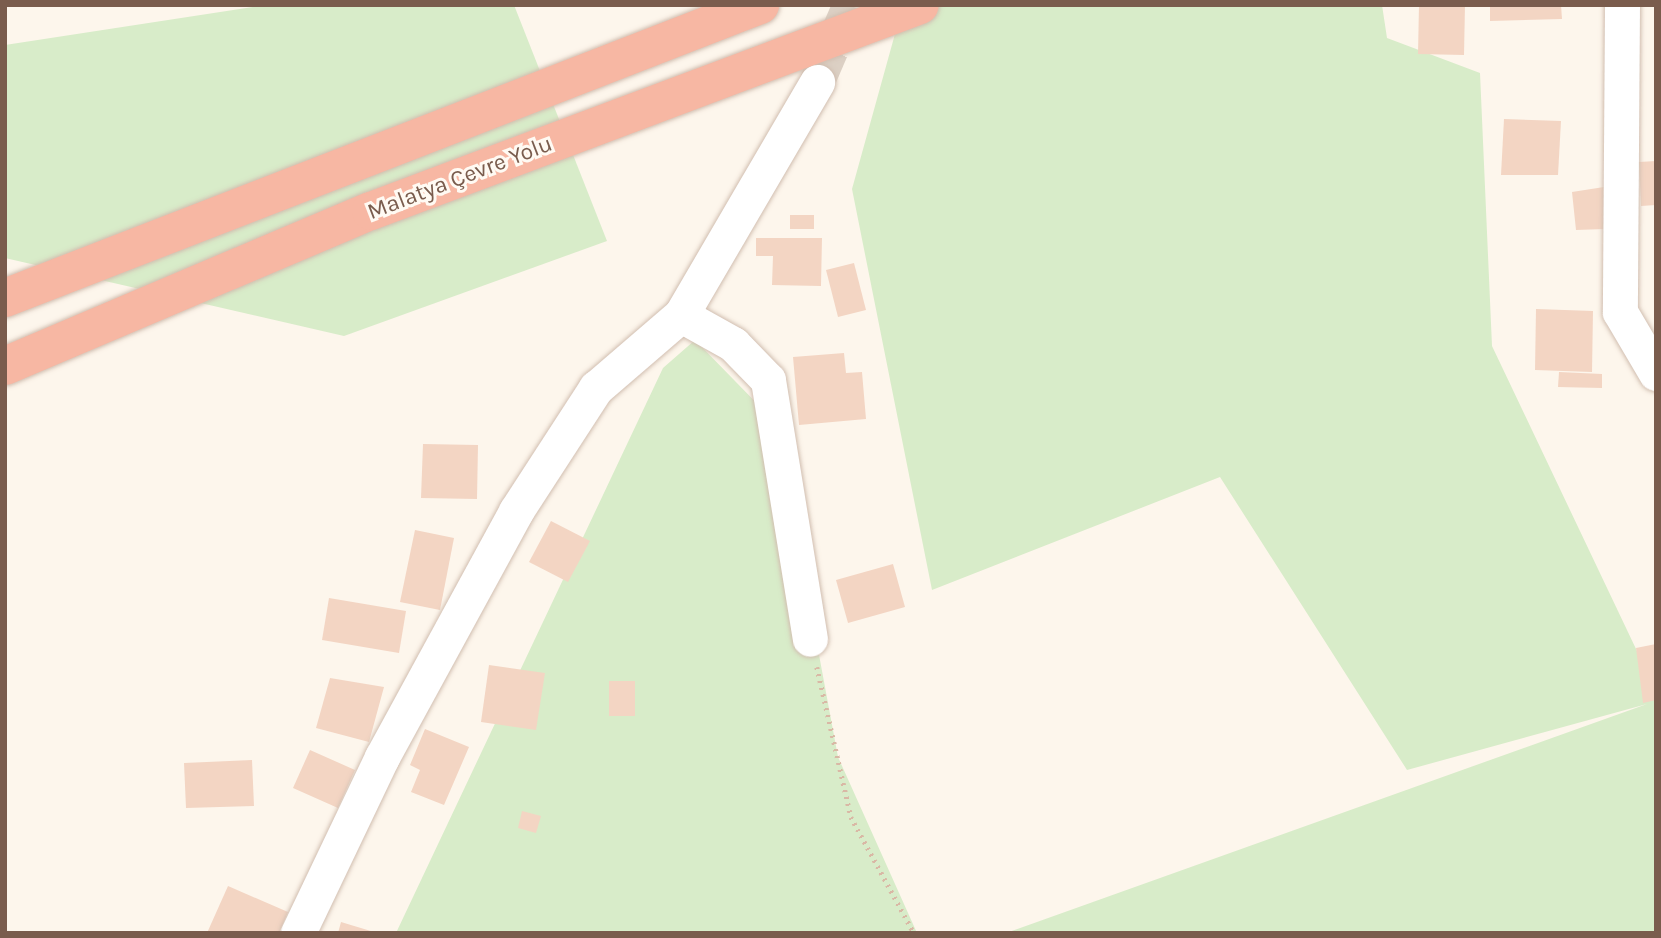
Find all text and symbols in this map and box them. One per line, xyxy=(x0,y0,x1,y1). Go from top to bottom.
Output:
street label: Malatya Çevre Yolu xyxy=(364,130,556,226)

